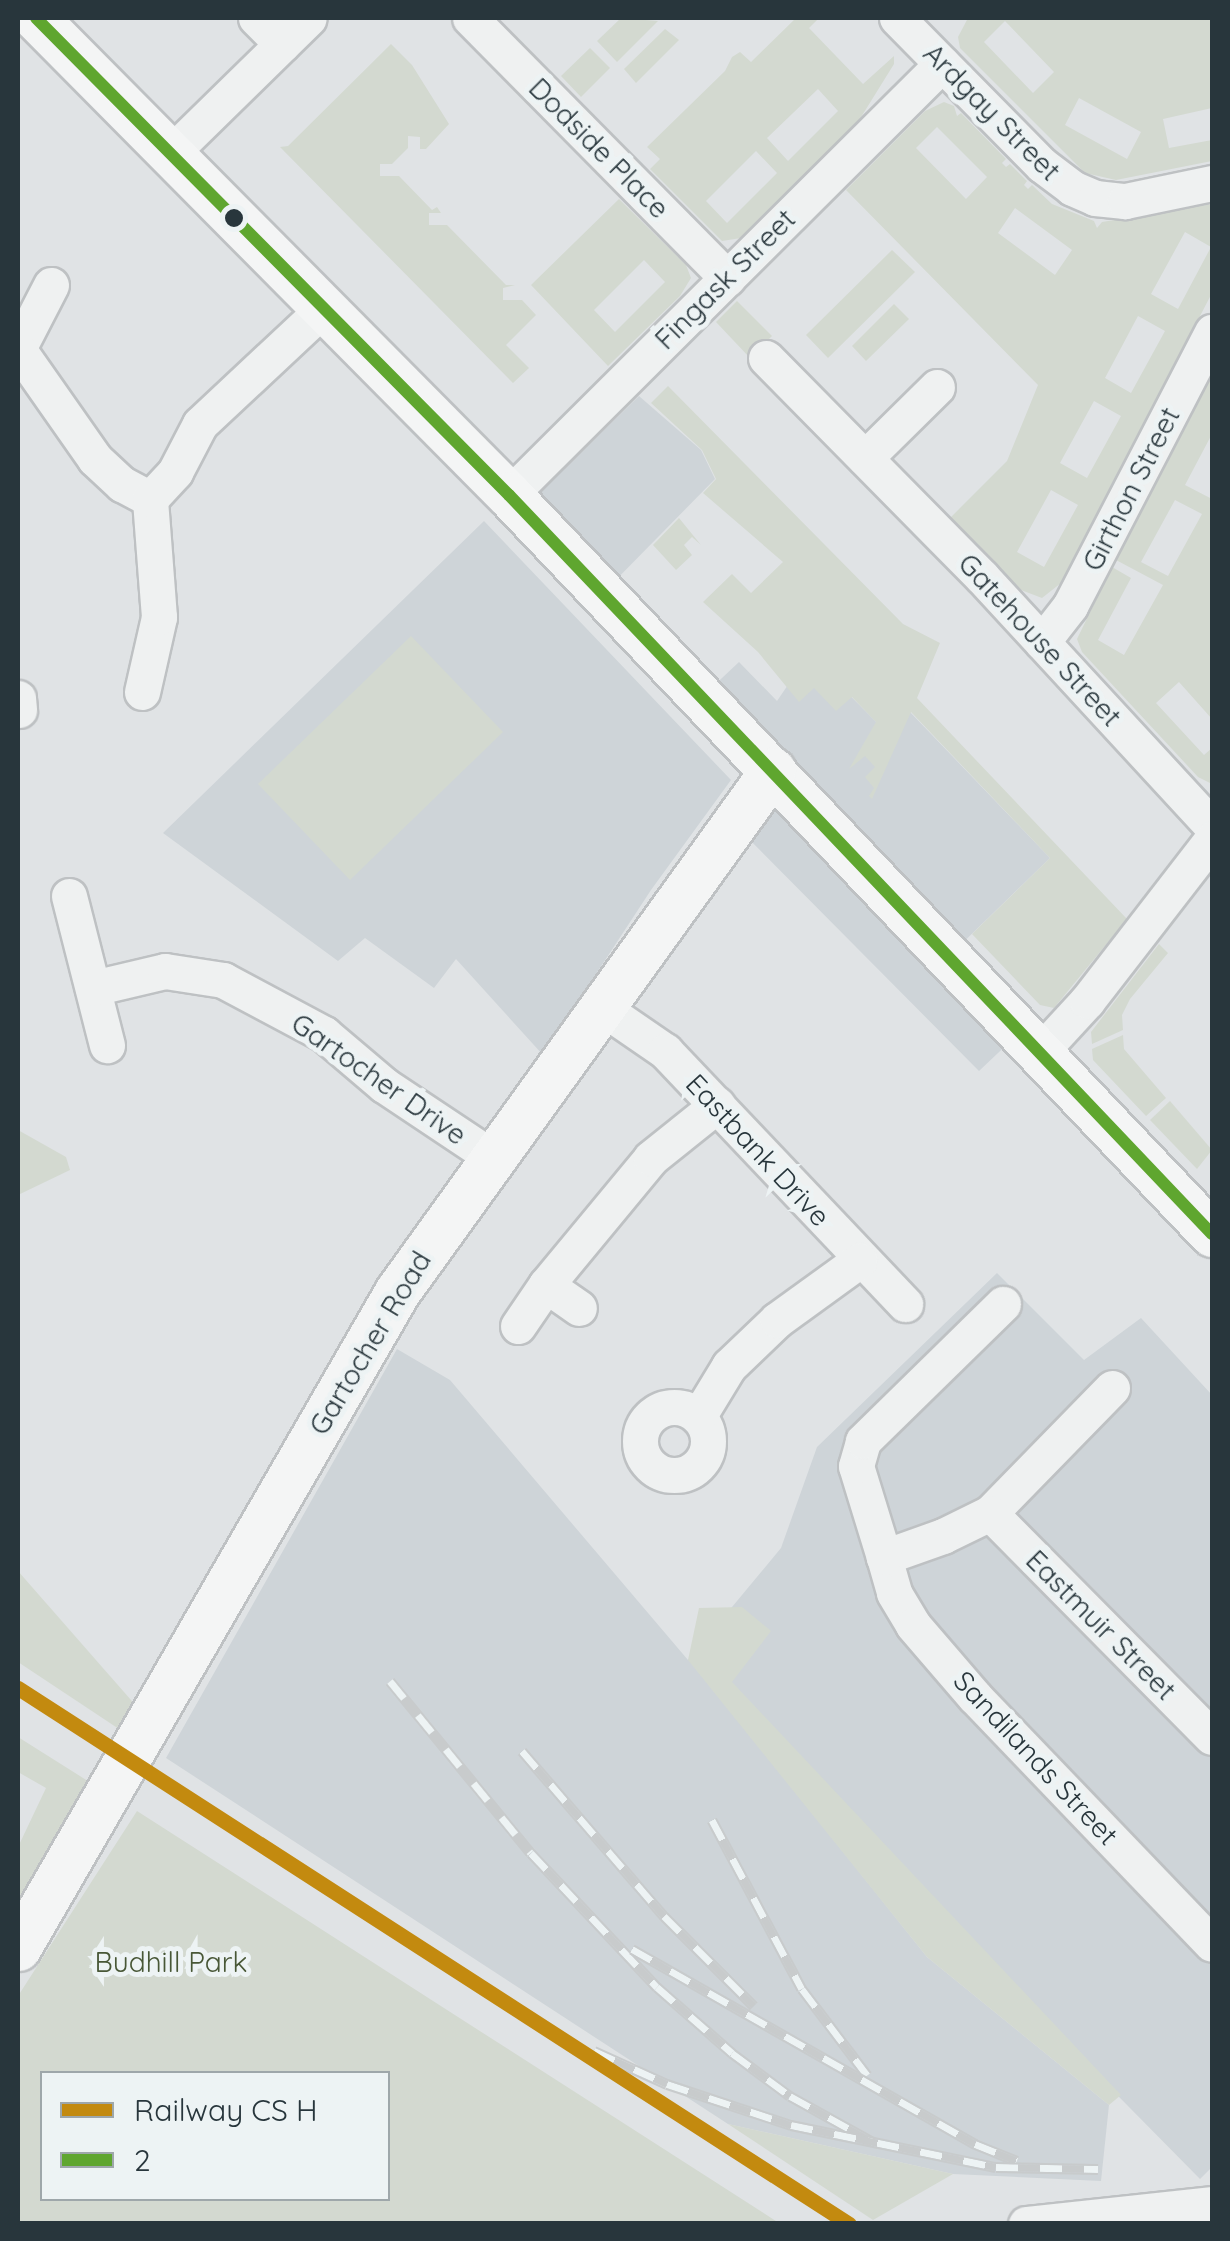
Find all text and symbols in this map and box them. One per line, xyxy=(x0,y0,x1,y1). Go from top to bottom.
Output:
street label: Ardgay Street xyxy=(917,37,1067,187)
street label: Dodside Place xyxy=(522,71,676,225)
street label: Fingask Street xyxy=(648,202,802,356)
unlabelled marker xyxy=(224,208,244,228)
street label: Girthon Street xyxy=(1075,402,1187,576)
street label: Gatehouse Street xyxy=(951,547,1129,733)
street label: Gartocher Drive xyxy=(285,1006,473,1152)
street label: Eastbank Drive xyxy=(679,1067,837,1233)
street label: Gartocher Road xyxy=(302,1245,438,1441)
street label: Eastmuir Street xyxy=(1019,1543,1183,1707)
street label: Sandilands Street xyxy=(947,1664,1125,1852)
park label: Budhill Park xyxy=(95,1945,247,1979)
legend xyxy=(40,2071,390,2201)
text: Railway CS H xyxy=(134,2091,318,2129)
text: 2 xyxy=(134,2141,151,2179)

